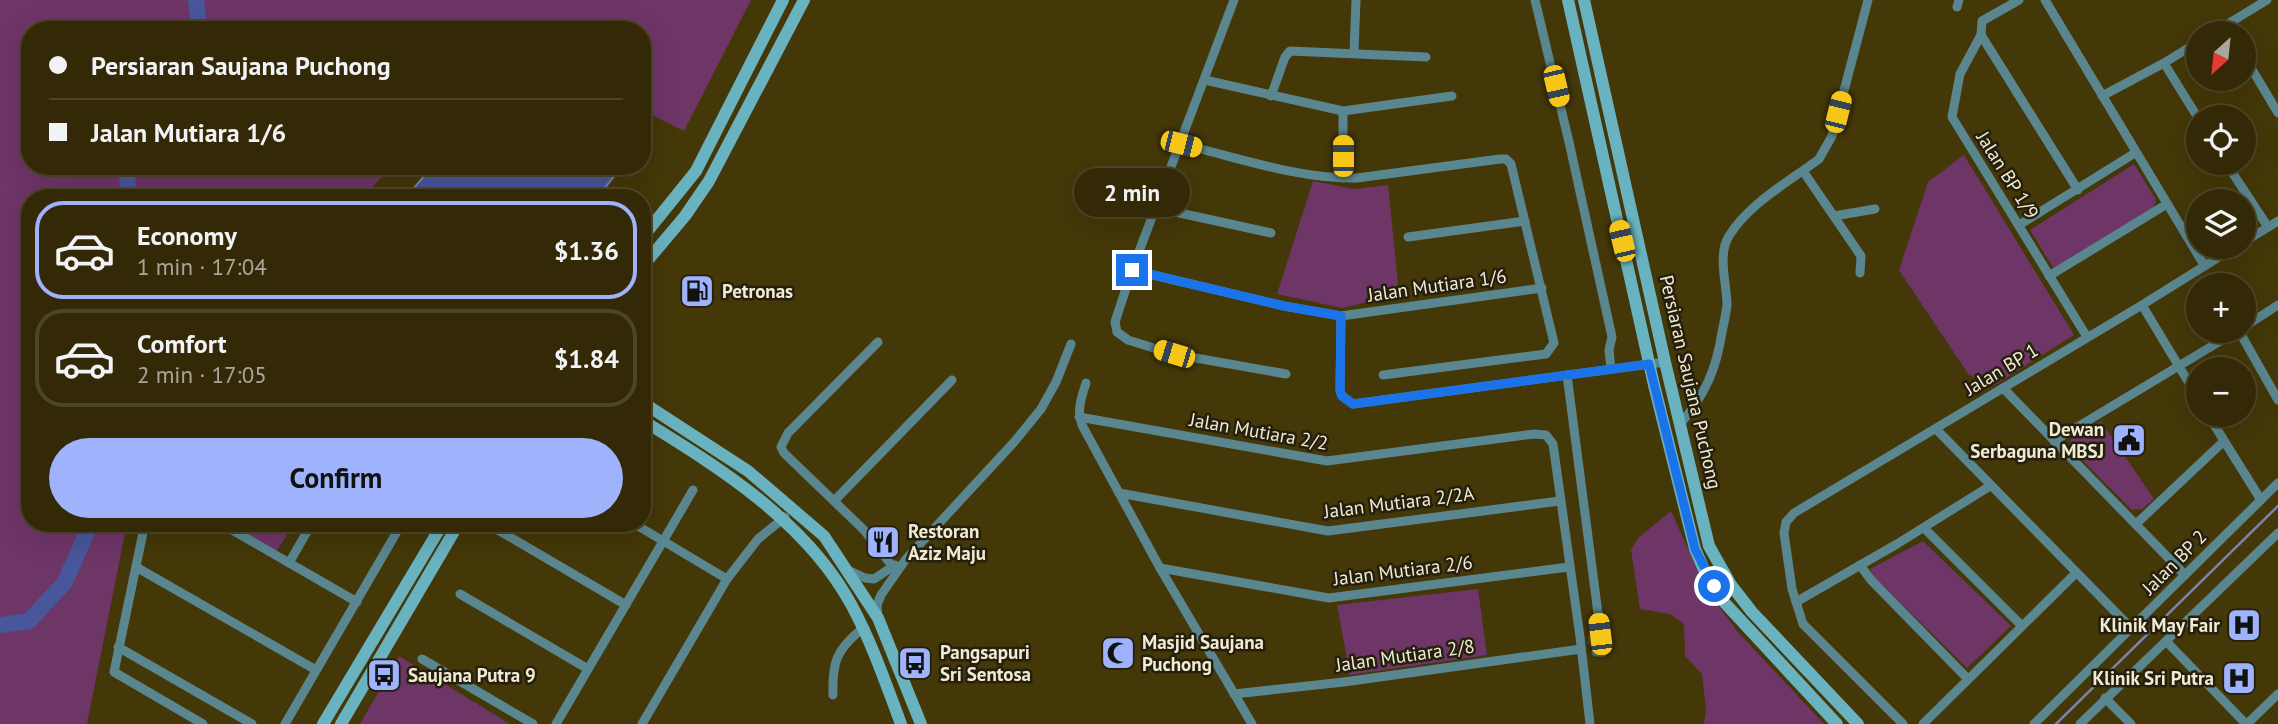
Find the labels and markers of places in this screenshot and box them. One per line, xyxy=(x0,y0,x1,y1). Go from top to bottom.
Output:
fuel station icon: Petronas xyxy=(678,272,716,310)
place label: Petronas xyxy=(722,279,793,303)
place label: Dewan Serbaguna MBSJ xyxy=(1970,417,2104,463)
public building icon: Dewan Serbaguna MBSJ xyxy=(2110,421,2148,459)
place label: Restoran Aziz Maju xyxy=(908,519,986,565)
restaurant icon: Restoran Aziz Maju xyxy=(864,523,902,561)
hospital icon: Klinik May Fair xyxy=(2225,606,2263,644)
place label: Klinik May Fair xyxy=(2100,613,2220,637)
place label: Masjid Saujana Puchong xyxy=(1142,630,1264,676)
mosque icon: Masjid Saujana Puchong xyxy=(1099,634,1137,672)
place label: Pangsapuri Sri Sentosa xyxy=(940,640,1031,686)
bus stop icon: Pangsapuri Sri Sentosa xyxy=(896,644,934,682)
bus stop icon: Saujana Putra 9 xyxy=(365,656,403,694)
hospital icon: Klinik Sri Putra xyxy=(2220,659,2258,697)
place label: Saujana Putra 9 xyxy=(408,663,536,687)
place label: Klinik Sri Putra xyxy=(2093,666,2214,690)

